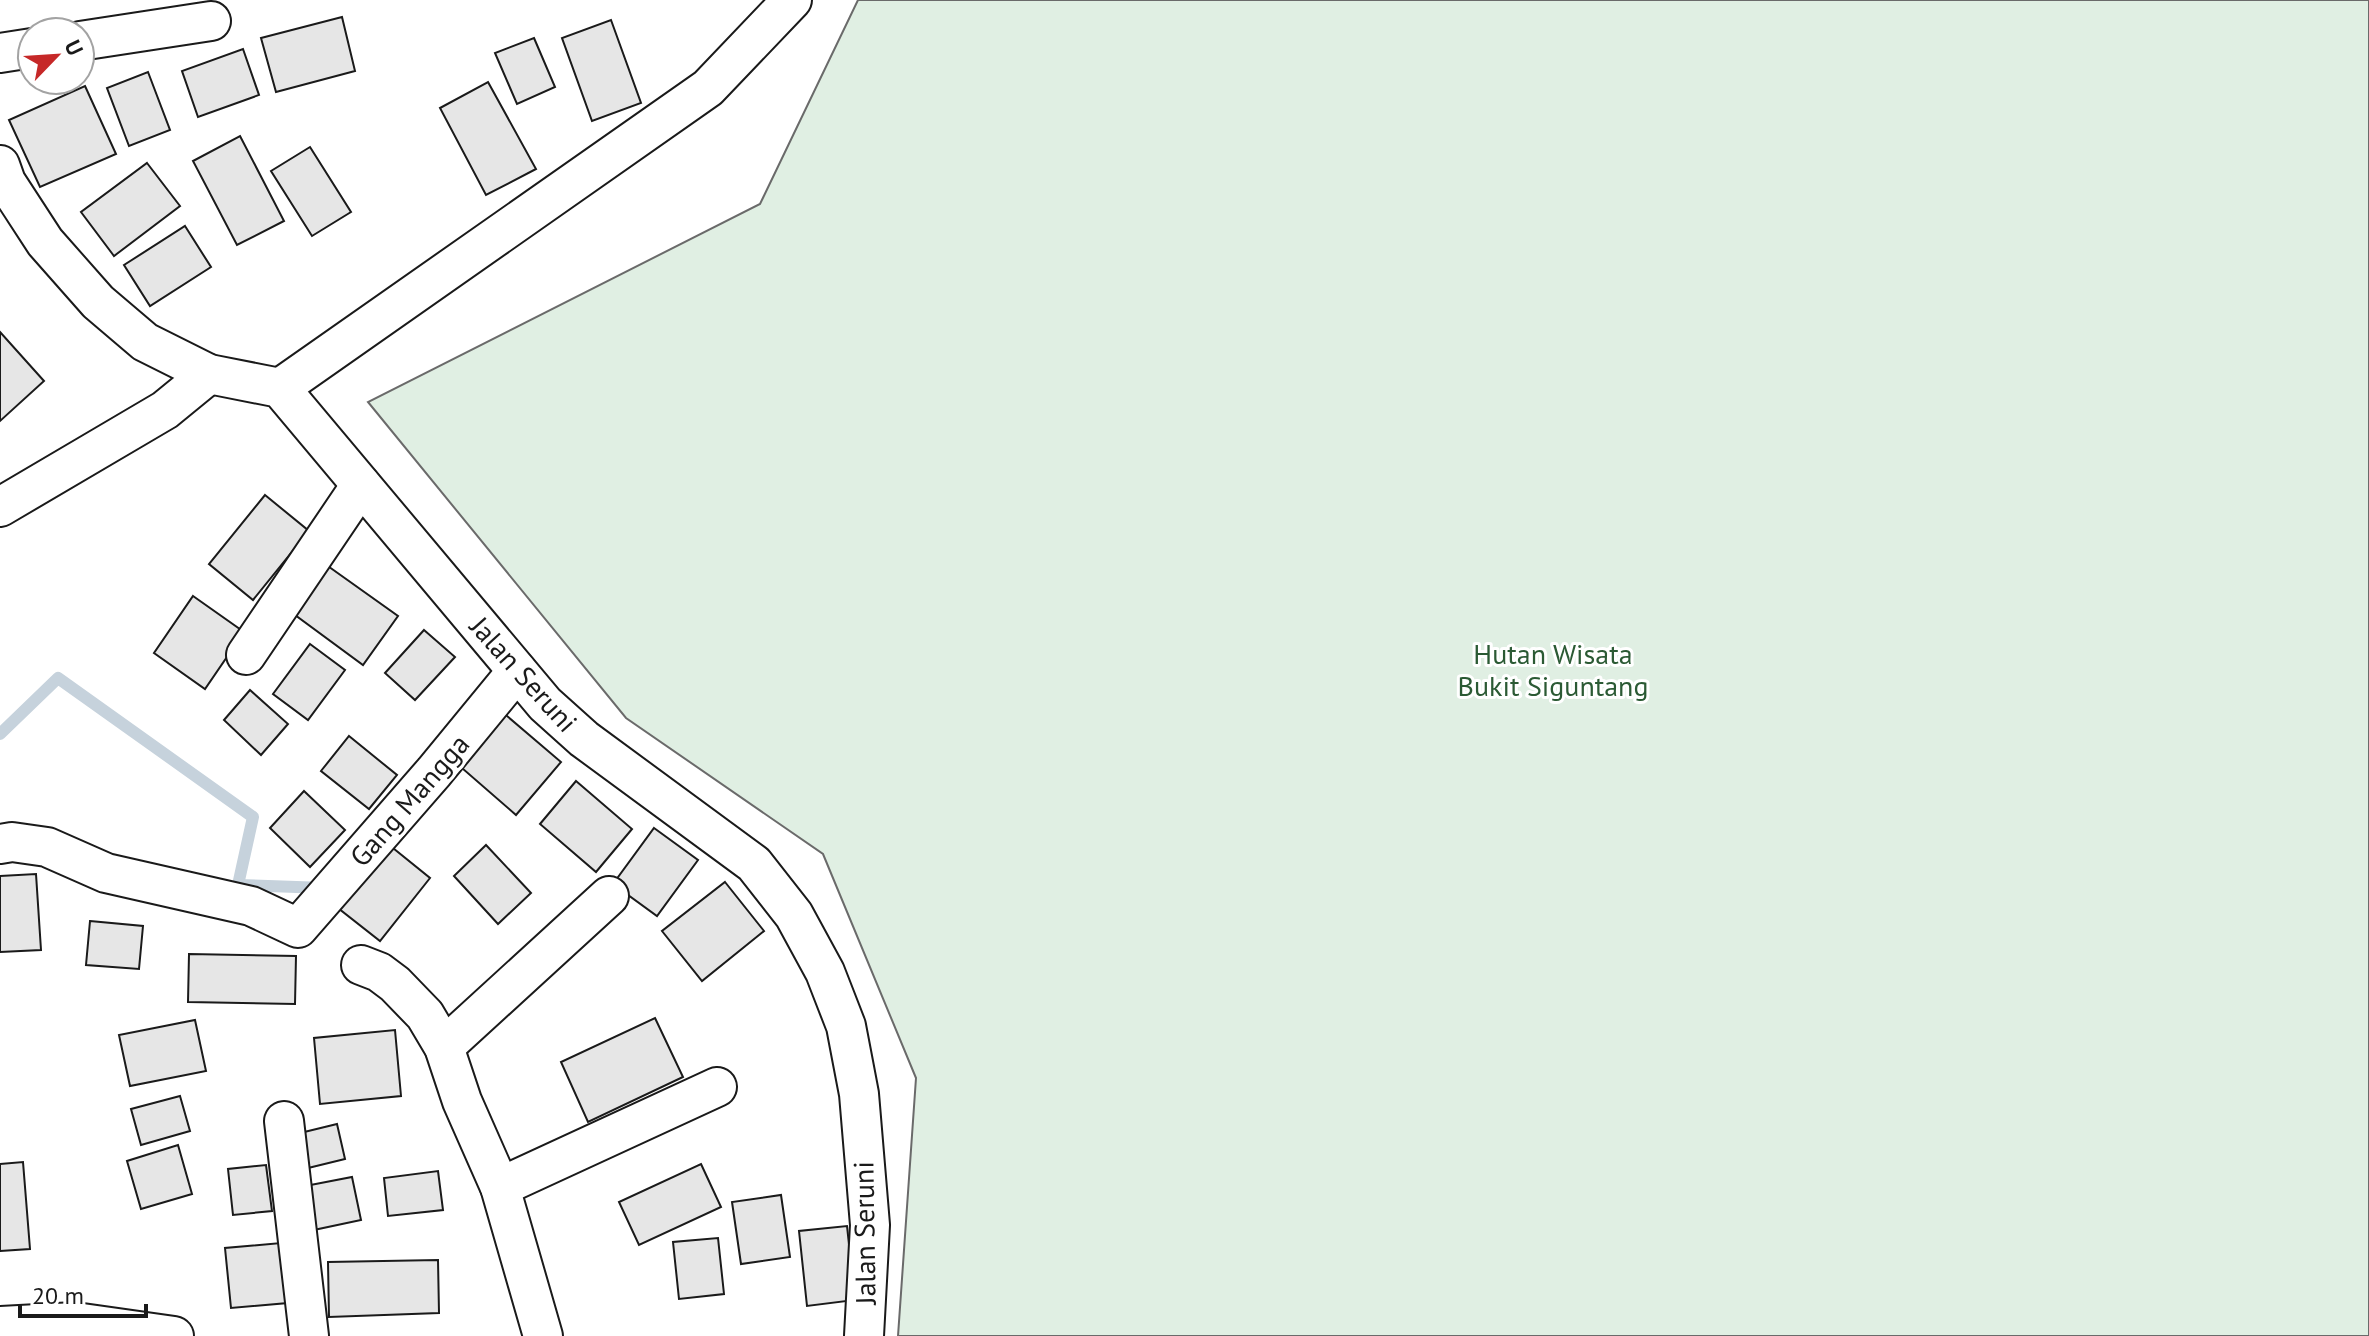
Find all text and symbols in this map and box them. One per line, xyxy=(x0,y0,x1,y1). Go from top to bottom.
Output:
north arrow xyxy=(16,16,96,96)
text: U xyxy=(59,35,90,60)
street label: Jalan Seruni xyxy=(462,608,586,740)
park label: Hutan Wisata Bukit Siguntang xyxy=(1458,635,1648,704)
street label: Gang Mangga xyxy=(341,726,477,874)
street label: Jalan Seruni xyxy=(844,1161,884,1306)
scale bar xyxy=(20,1268,146,1318)
text: 20 m xyxy=(32,1280,84,1311)

